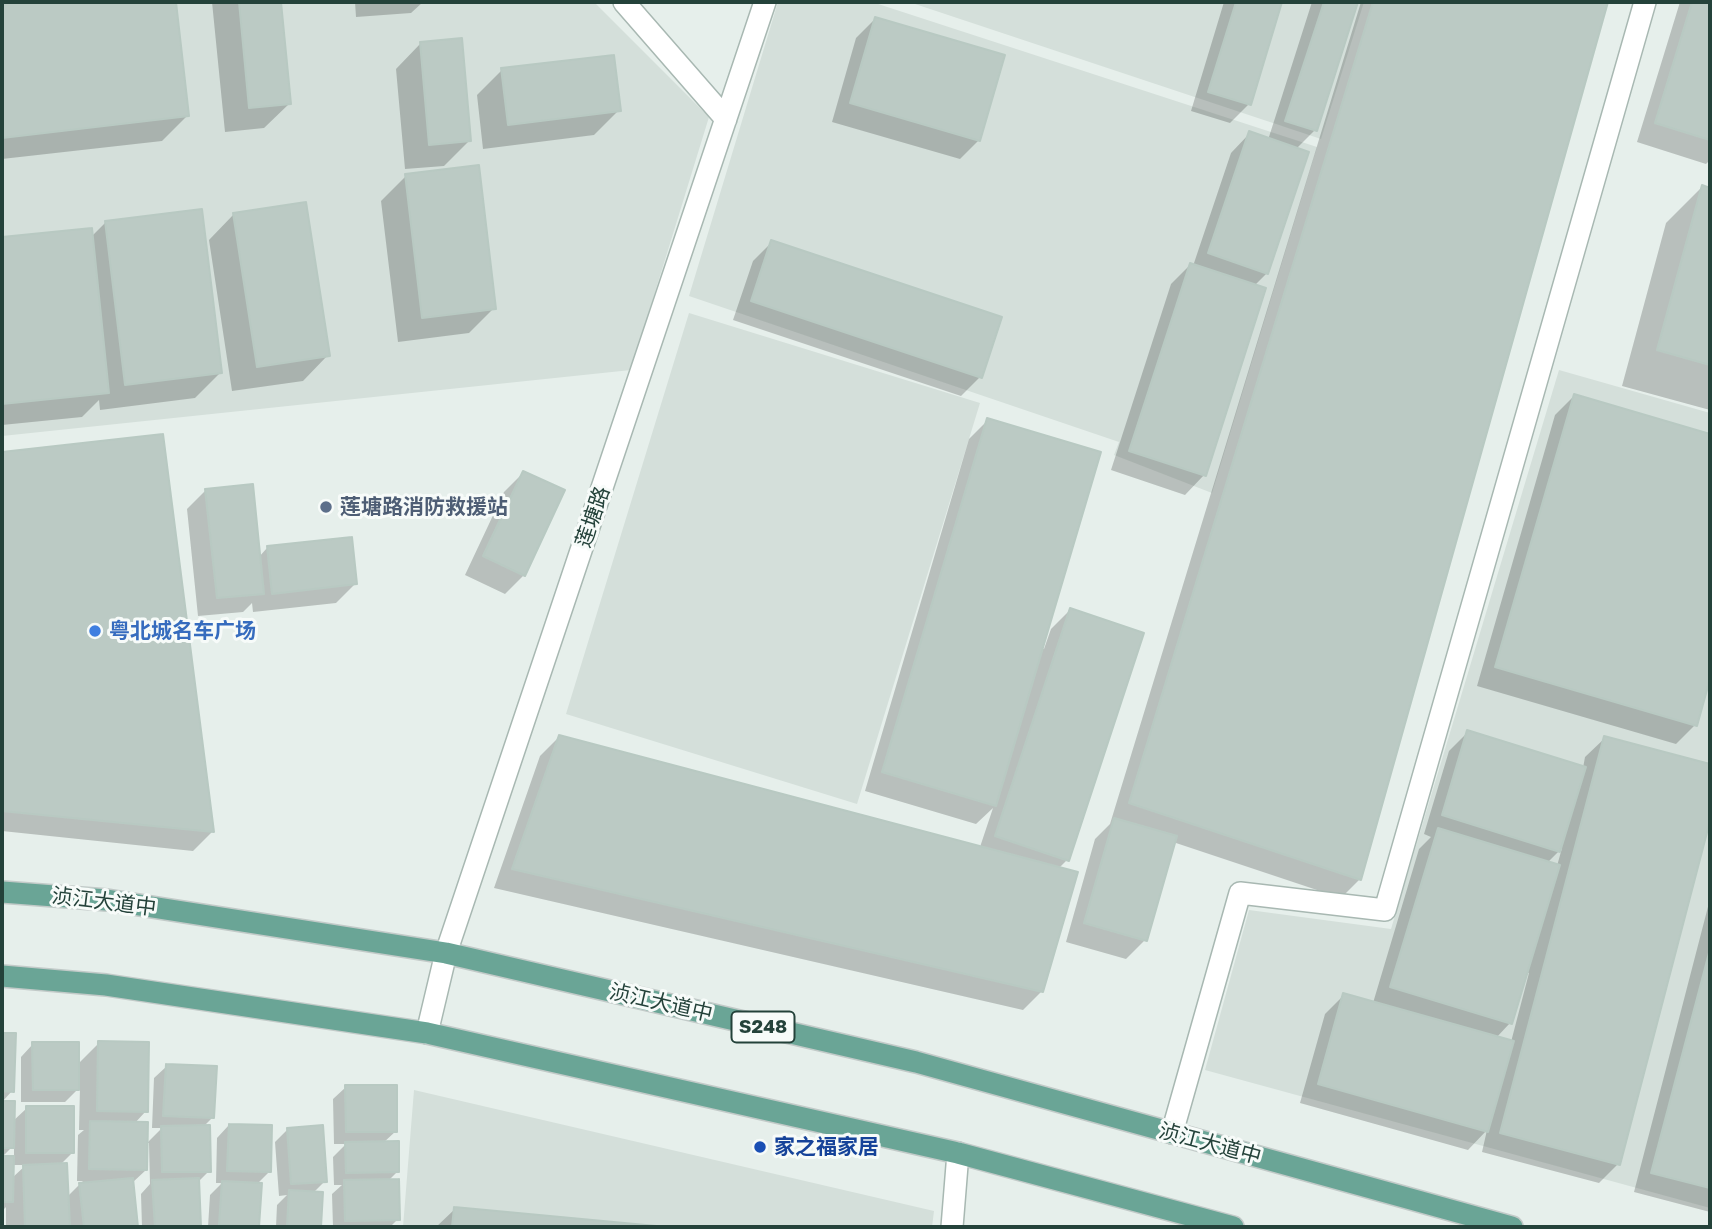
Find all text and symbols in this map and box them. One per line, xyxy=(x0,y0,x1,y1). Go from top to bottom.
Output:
street label: 莲塘路 xyxy=(571,483,615,551)
place label: 莲塘路消防救援站 xyxy=(340,494,508,520)
marker: 莲塘路消防救援站 xyxy=(318,499,334,515)
place label: 粤北城名车广场 xyxy=(109,618,256,644)
marker: 粤北城名车广场 xyxy=(87,623,103,639)
street label: 浈江大道中 xyxy=(50,883,158,921)
street label: 浈江大道中 xyxy=(607,979,715,1027)
road number: S248 xyxy=(732,1012,794,1042)
street label: 浈江大道中 xyxy=(1156,1118,1264,1170)
place label: 家之福家居 xyxy=(774,1134,879,1160)
marker: 家之福家居 xyxy=(752,1139,768,1155)

